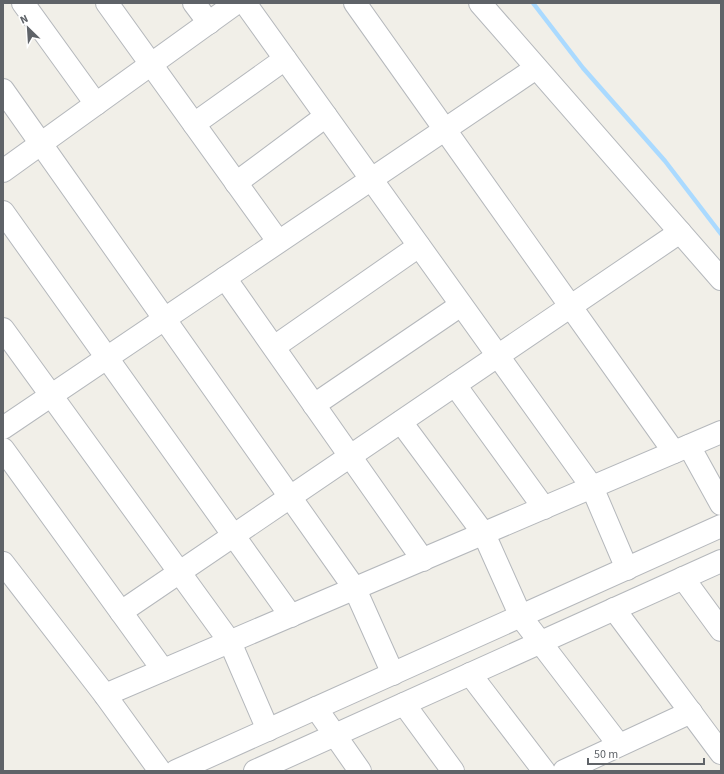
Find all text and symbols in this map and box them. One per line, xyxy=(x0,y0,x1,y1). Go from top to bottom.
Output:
north arrow xyxy=(8,8,48,48)
text: N xyxy=(17,11,30,28)
scale bar xyxy=(588,740,704,766)
text: 50 m xyxy=(594,746,618,763)

